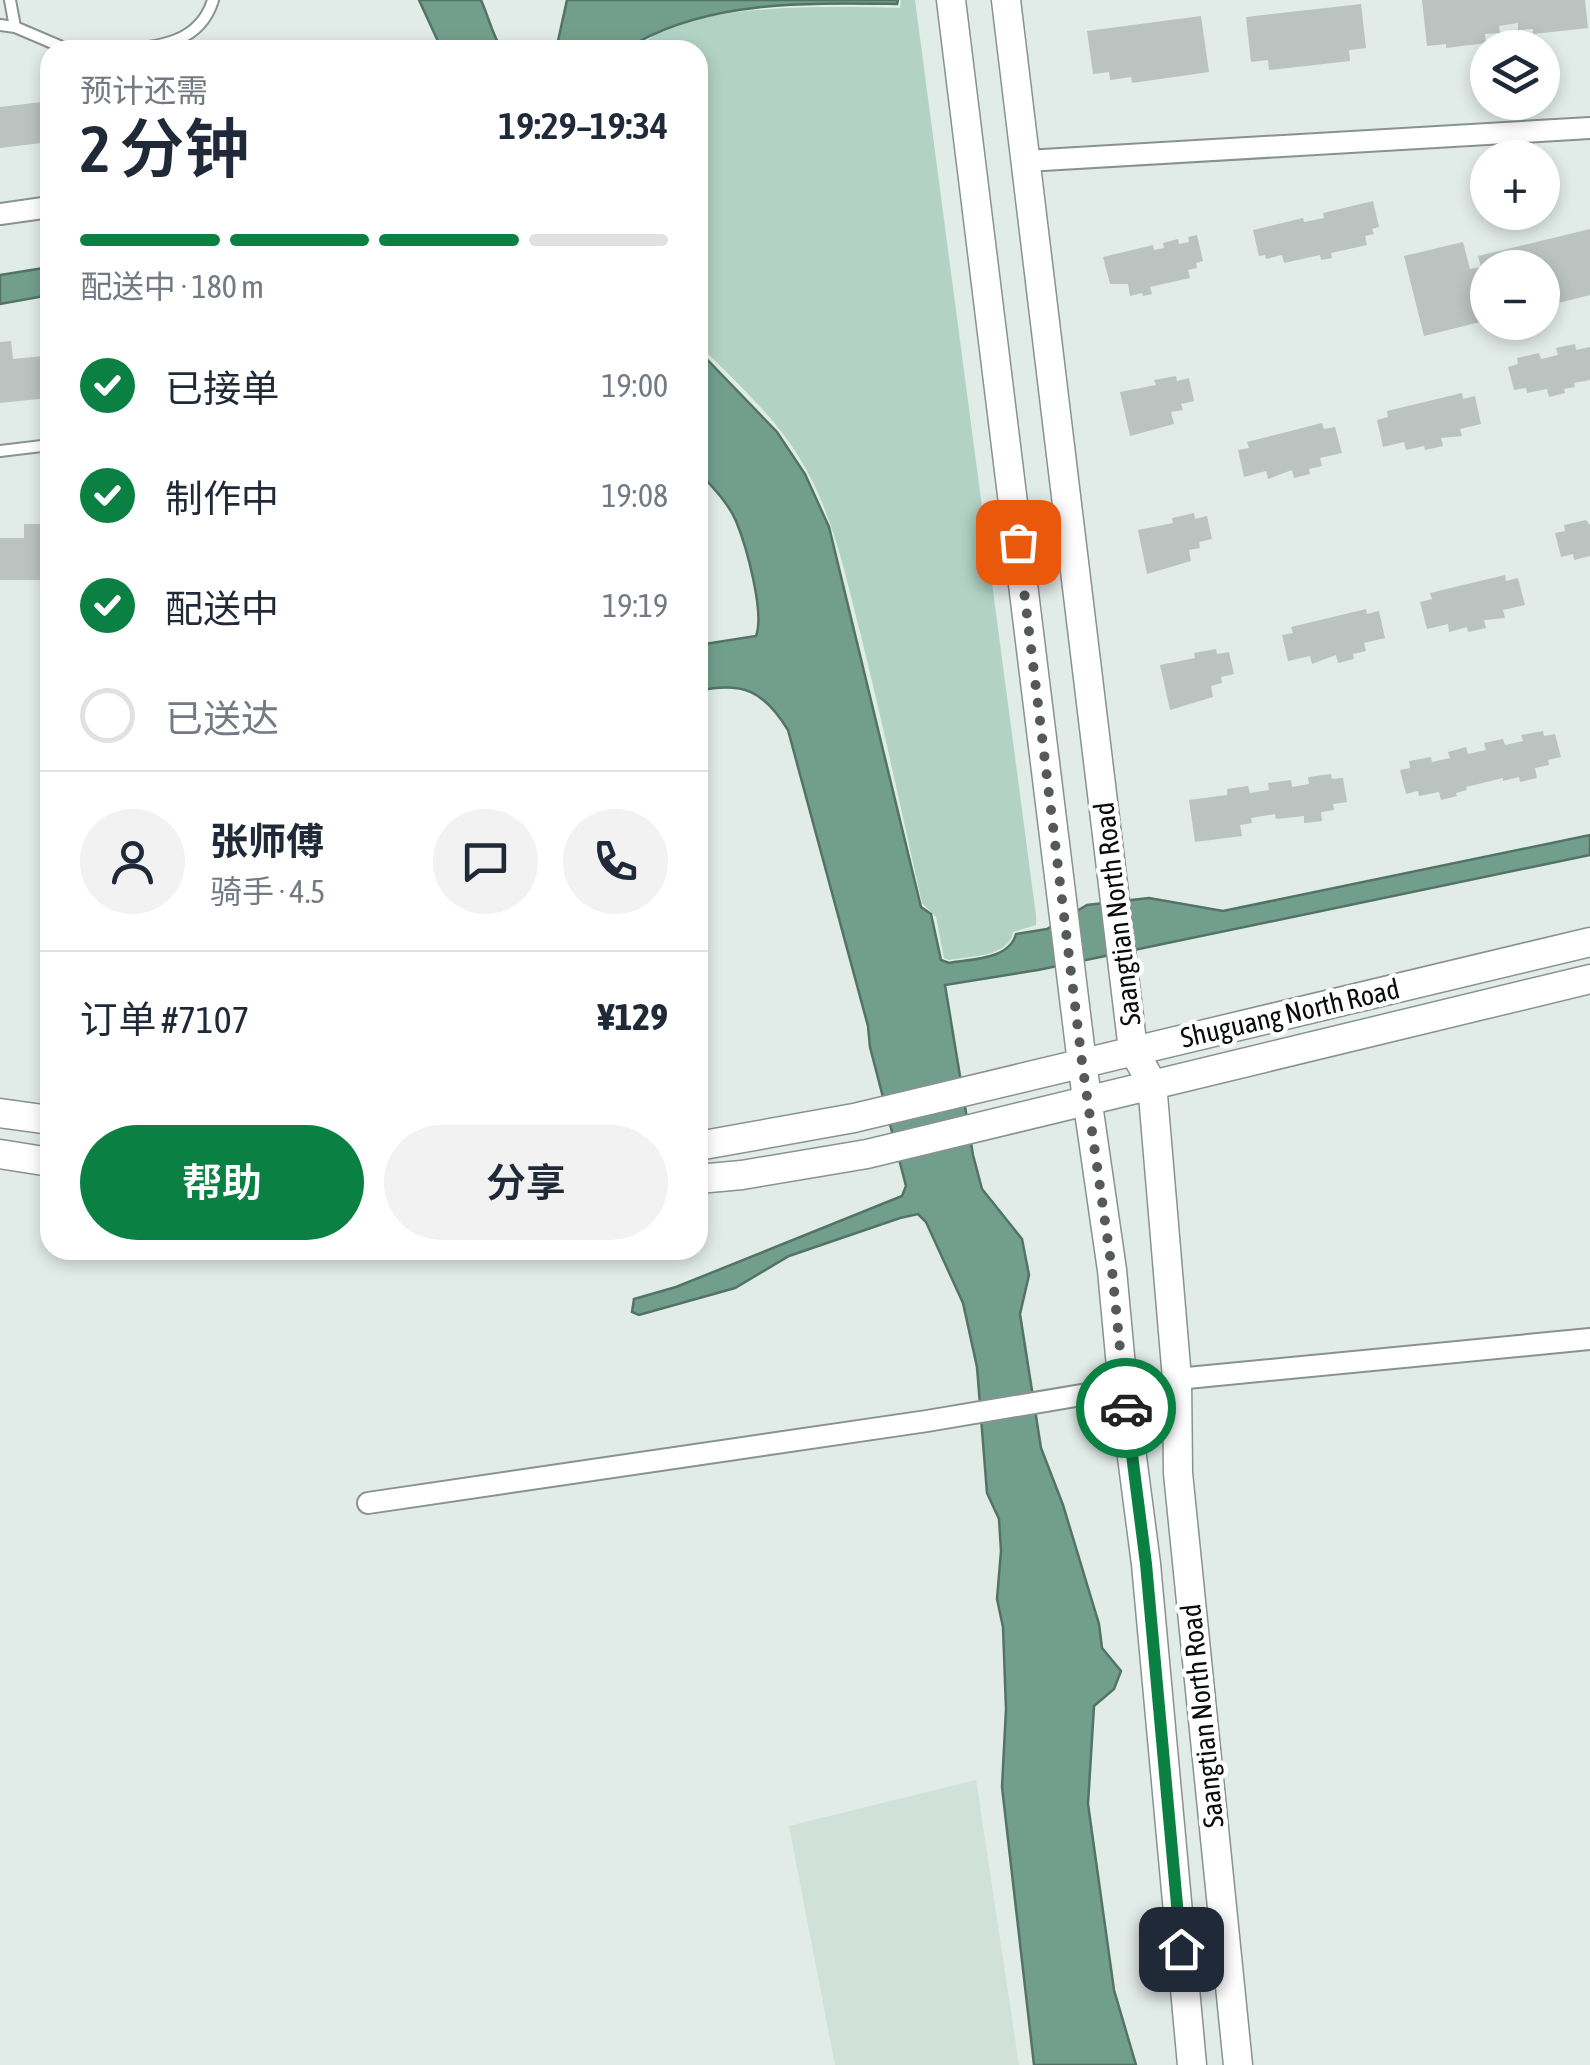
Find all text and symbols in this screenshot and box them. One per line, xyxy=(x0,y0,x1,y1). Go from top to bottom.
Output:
map controls xyxy=(1470,30,1560,340)
button: layers xyxy=(1470,30,1560,120)
text: 预计还需 xyxy=(80,72,208,109)
text: 19:29–19:34 xyxy=(498,104,668,147)
text: 2 分钟 xyxy=(80,111,249,186)
button: + xyxy=(1470,140,1560,230)
button: − xyxy=(1470,250,1560,340)
text: 配送中 · 180 m xyxy=(80,268,264,305)
icon: check xyxy=(80,358,135,413)
text: 已接单 xyxy=(165,367,279,410)
text: 19:00 xyxy=(602,367,668,404)
icon: check xyxy=(80,468,135,523)
text: 制作中 xyxy=(165,477,279,520)
text: 19:08 xyxy=(602,477,668,514)
pin xyxy=(976,500,1061,585)
icon: bag xyxy=(991,515,1046,570)
icon: check xyxy=(80,578,135,633)
text: 配送中 xyxy=(165,587,279,630)
text: 19:19 xyxy=(602,587,668,624)
text: 已送达 xyxy=(165,697,279,740)
street label: Saangtian North Road xyxy=(1087,800,1147,1028)
button: person xyxy=(80,809,185,914)
button: chat xyxy=(433,809,538,914)
button: phone xyxy=(563,809,668,914)
text: 张师傅 xyxy=(210,820,324,863)
text: 骑手 · 4.5 xyxy=(210,873,325,910)
street label: Shuguang North Road xyxy=(1178,972,1402,1054)
text: ¥129 xyxy=(598,995,668,1038)
text: 订单 #7107 xyxy=(80,998,249,1041)
button: 帮助 xyxy=(80,1125,364,1240)
button: 分享 xyxy=(384,1125,668,1240)
courier xyxy=(1076,1358,1176,1458)
icon: car xyxy=(1099,1381,1154,1436)
street label: Saangtian North Road xyxy=(1174,1602,1230,1830)
pin xyxy=(1139,1907,1224,1992)
icon: home xyxy=(1154,1922,1209,1977)

